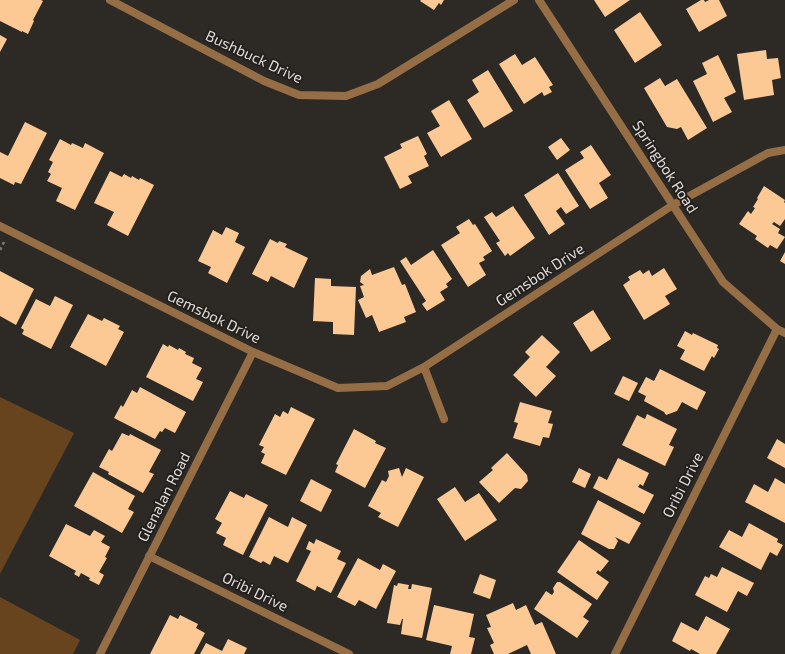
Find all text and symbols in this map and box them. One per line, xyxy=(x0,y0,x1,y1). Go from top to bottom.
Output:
street label: Bushbuck Drive xyxy=(203,27,305,87)
street label: Springbok Road xyxy=(628,117,702,217)
street label: Gemsbok Drive xyxy=(492,240,588,310)
street label: Gemsbok Drive xyxy=(164,287,264,347)
street label: Glenalan Road xyxy=(134,449,194,545)
street label: Oribi Drive xyxy=(659,449,707,521)
street label: Oribi Drive xyxy=(219,568,291,616)

